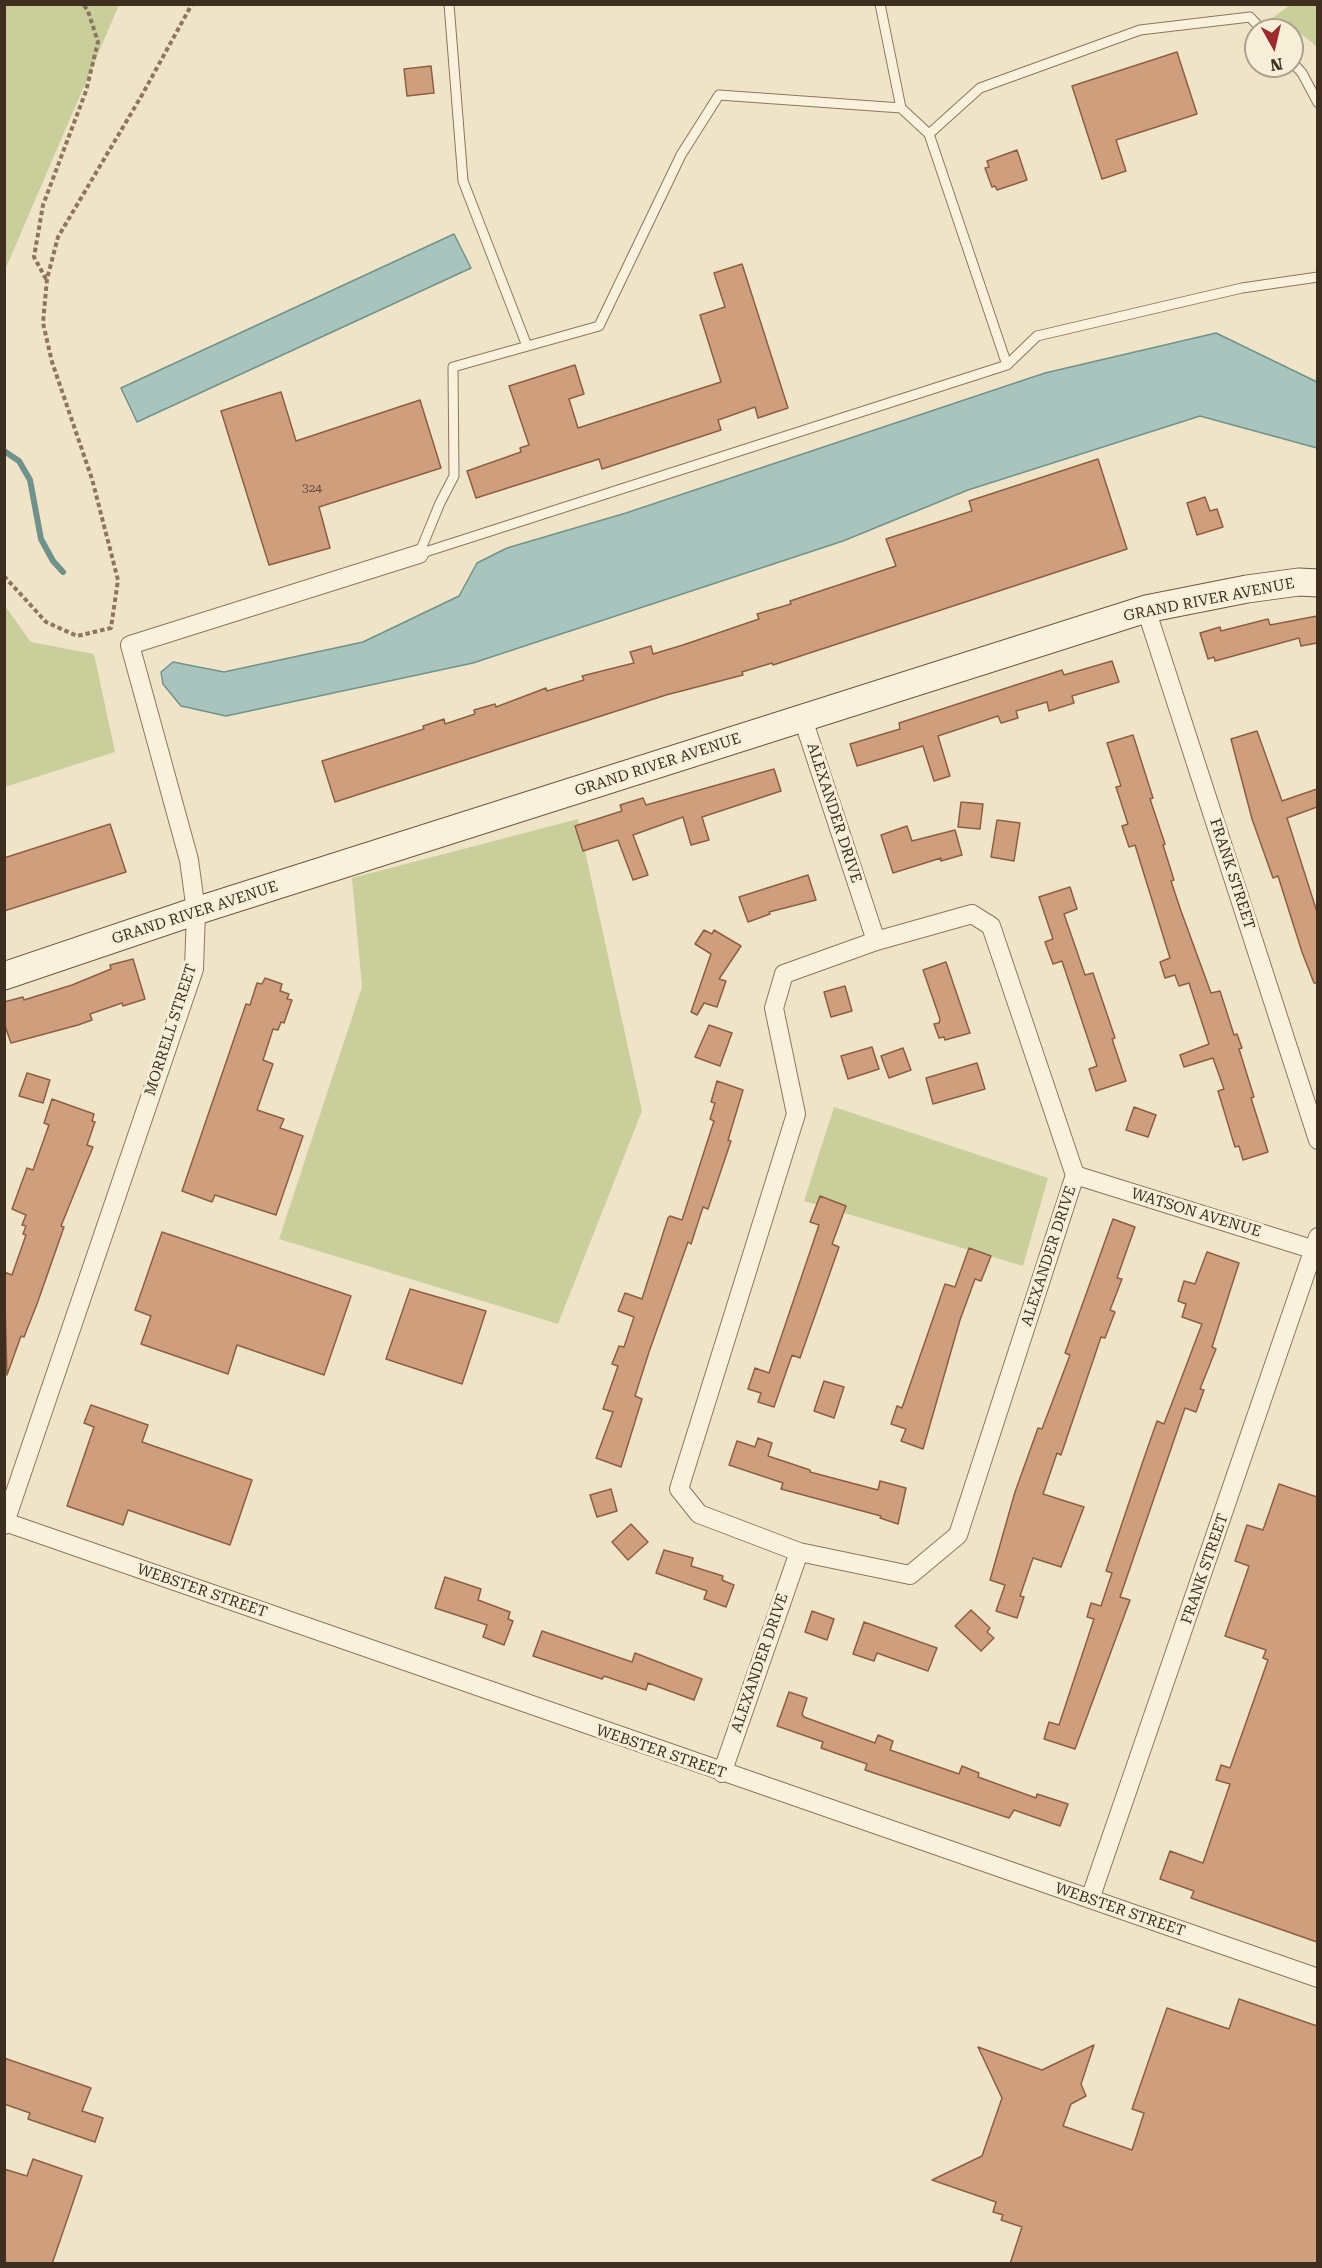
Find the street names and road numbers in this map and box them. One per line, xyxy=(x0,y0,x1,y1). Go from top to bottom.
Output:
street label: GRAND RIVER AVENUE xyxy=(1122,575,1296,625)
street label: GRAND RIVER AVENUE xyxy=(573,730,743,800)
street label: ALEXANDER DRIVE xyxy=(803,741,865,885)
street label: FRANK STREET xyxy=(1206,816,1258,932)
street label: GRAND RIVER AVENUE xyxy=(110,878,280,948)
street label: MORRELL STREET xyxy=(141,962,201,1098)
street label: ALEXANDER DRIVE xyxy=(1018,1184,1080,1328)
street label: WATSON AVENUE xyxy=(1129,1185,1263,1241)
street label: FRANK STREET xyxy=(1178,1511,1232,1627)
street label: WEBSTER STREET xyxy=(134,1560,270,1622)
street label: ALEXANDER DRIVE xyxy=(728,1591,792,1735)
street label: WEBSTER STREET xyxy=(593,1721,729,1783)
street label: WEBSTER STREET xyxy=(1052,1879,1188,1941)

